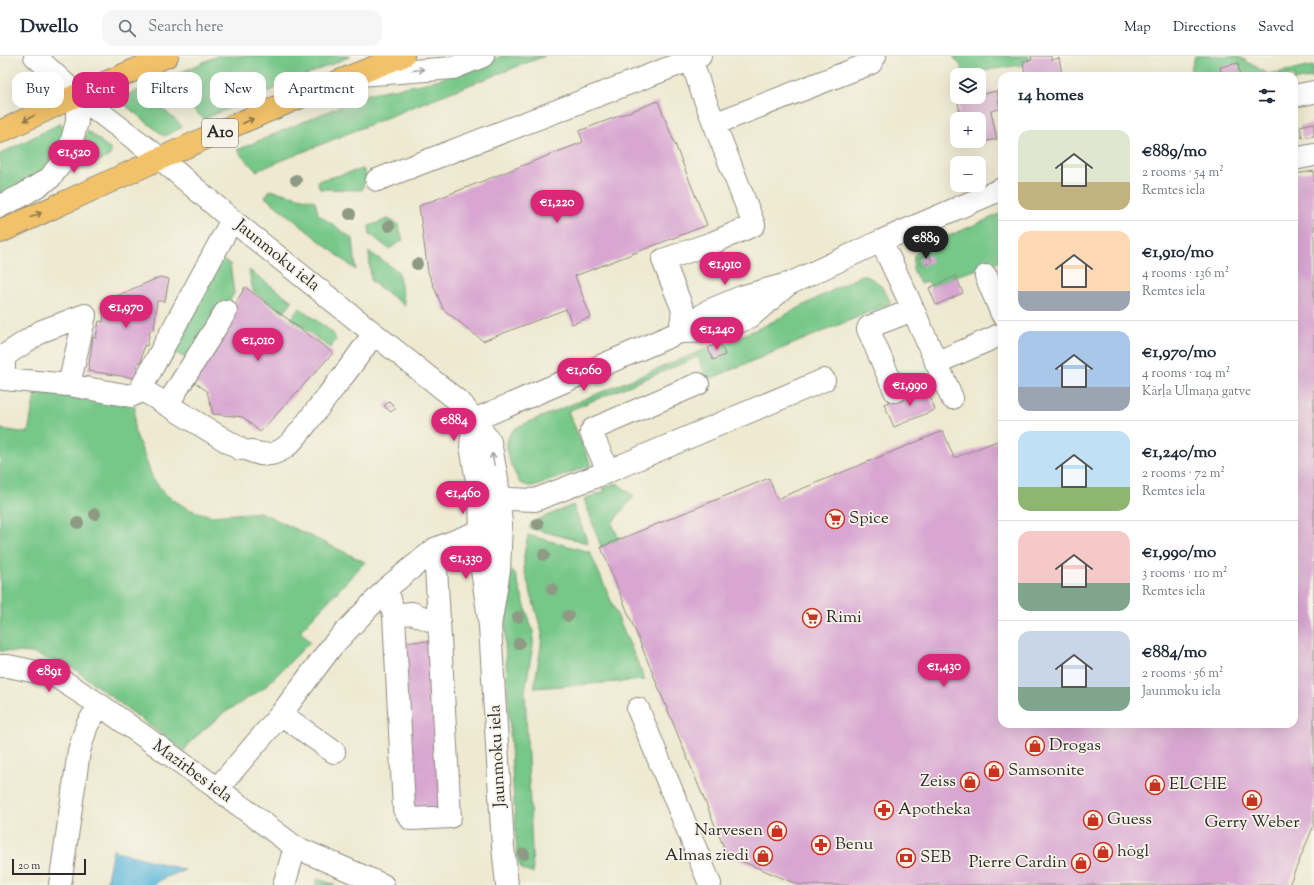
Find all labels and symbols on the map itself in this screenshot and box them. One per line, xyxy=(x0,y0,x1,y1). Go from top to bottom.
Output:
one-way arrow xyxy=(411,67,424,74)
one-way arrow xyxy=(23,115,35,122)
one-way arrow xyxy=(242,116,254,124)
road number: A10 xyxy=(202,119,238,147)
pin: €1,520 xyxy=(41,140,107,174)
pin: €1,220 xyxy=(524,190,590,224)
one-way arrow xyxy=(29,211,41,219)
street label: Jaunmoku iela xyxy=(229,214,325,298)
pin: €889 xyxy=(902,226,950,260)
pin: €1,910 xyxy=(692,252,758,286)
pin: €1,970 xyxy=(93,295,159,329)
pin: €1,240 xyxy=(684,317,750,351)
pin: €1,010 xyxy=(225,328,291,362)
pin: €1,060 xyxy=(551,358,617,392)
pin: €1,990 xyxy=(877,373,943,407)
pin: €884 xyxy=(430,408,478,442)
one-way arrow xyxy=(489,453,497,466)
pin: €1,460 xyxy=(430,481,496,515)
place label: Spice xyxy=(849,507,889,531)
supermarket icon: Spice xyxy=(824,508,846,530)
pin: €1,330 xyxy=(433,546,499,580)
place label: Rimi xyxy=(826,606,862,630)
supermarket icon: Rimi xyxy=(801,607,823,629)
pin: €1,430 xyxy=(911,654,977,688)
pin: €891 xyxy=(25,659,73,693)
street label: Jaunmoku iela xyxy=(483,704,513,809)
place label: Drogas xyxy=(1049,734,1101,758)
street label: Mazirbes iela xyxy=(147,735,237,809)
shop icon: Drogas xyxy=(1024,735,1046,757)
place label: Samsonite xyxy=(1008,759,1085,783)
shop icon: Samsonite xyxy=(983,760,1005,782)
place label: Zeiss xyxy=(920,770,956,794)
shop icon: Zeiss xyxy=(959,771,981,793)
place label: ELCHE xyxy=(1169,773,1227,797)
shop icon: ELCHE xyxy=(1144,774,1166,796)
shop icon: Gerry Weber xyxy=(1241,789,1263,811)
place label: Apotheka xyxy=(898,798,971,822)
pharmacy icon: Apotheka xyxy=(873,799,895,821)
place label: Guess xyxy=(1107,808,1152,832)
shop icon: Guess xyxy=(1082,809,1104,831)
place label: Gerry Weber xyxy=(1204,811,1300,835)
place label: Narvesen xyxy=(695,819,763,843)
shop icon: Narvesen xyxy=(766,820,788,842)
place label: Benu xyxy=(835,833,874,857)
pharmacy icon: Benu xyxy=(810,834,832,856)
place label: hōgl xyxy=(1117,840,1149,864)
shop icon: hōgl xyxy=(1092,841,1114,863)
place label: Almas ziedi xyxy=(665,844,749,868)
shop icon: Almas ziedi xyxy=(752,845,774,867)
place label: SEB xyxy=(920,846,951,870)
bank icon: SEB xyxy=(895,847,917,869)
place label: Pierre Cardin xyxy=(969,851,1067,875)
shop icon: Pierre Cardin xyxy=(1070,852,1092,874)
scale bar xyxy=(12,857,86,876)

